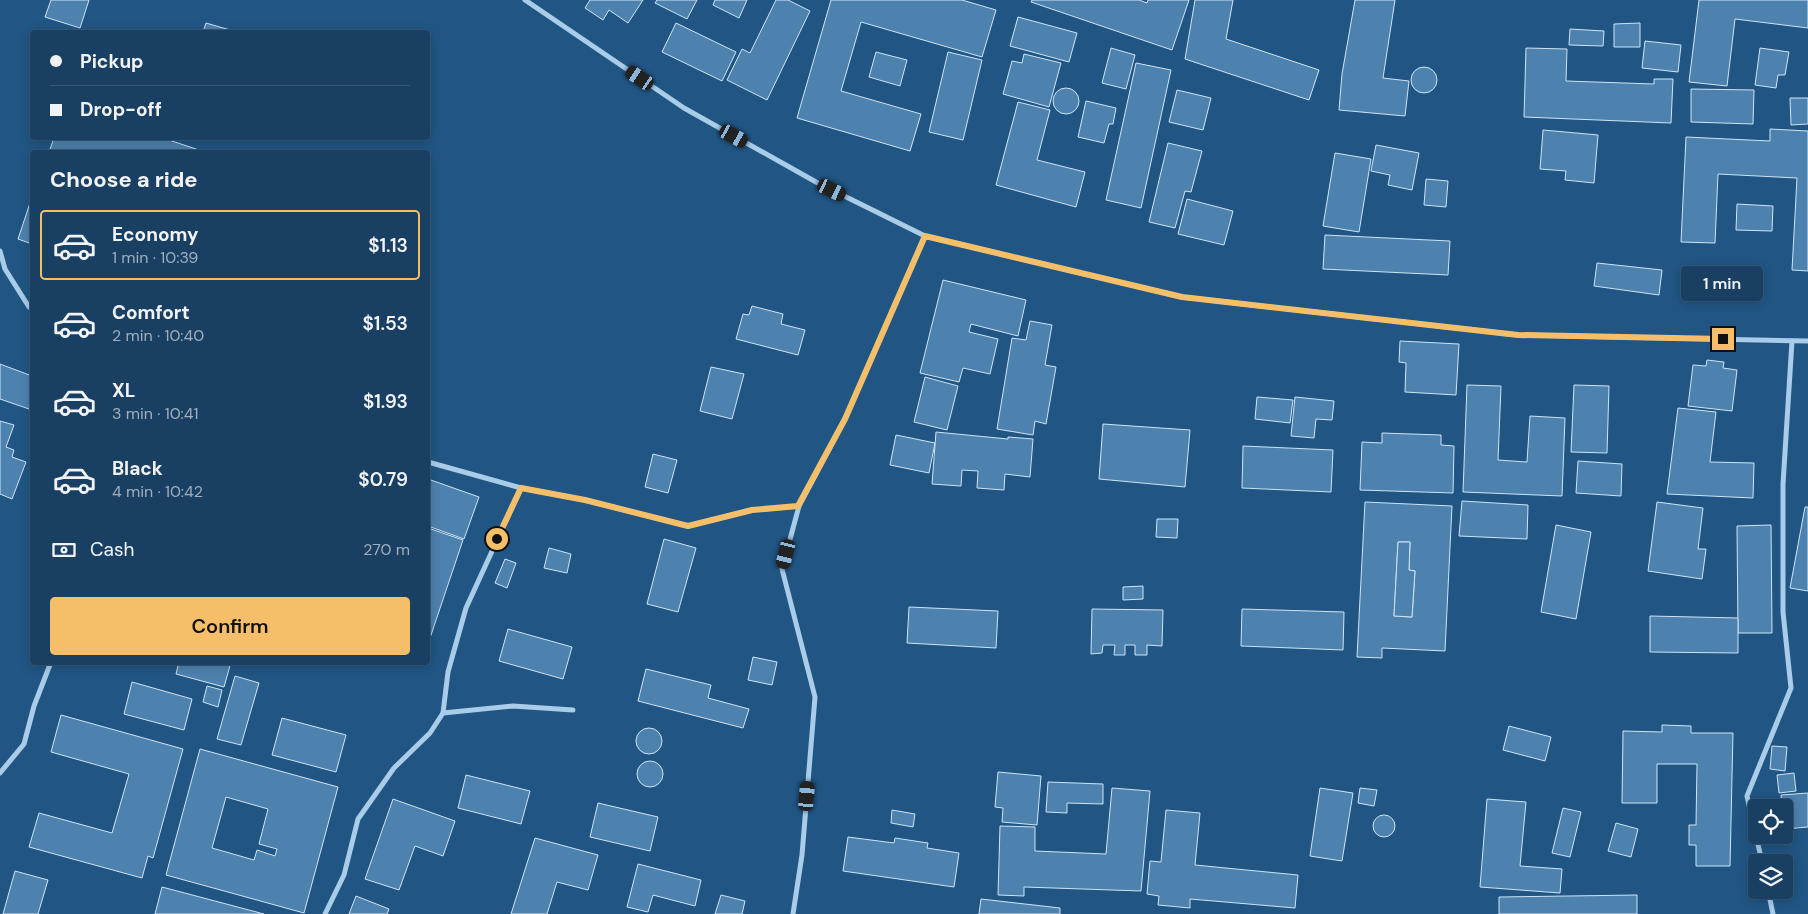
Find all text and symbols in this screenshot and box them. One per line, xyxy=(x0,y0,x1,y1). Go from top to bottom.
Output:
text: Pickup xyxy=(80,49,144,74)
car xyxy=(623,63,656,93)
text: Drop-off xyxy=(80,97,162,122)
car xyxy=(717,122,750,150)
text: Choose a ride xyxy=(50,165,198,194)
car xyxy=(815,177,848,203)
text: Economy xyxy=(112,222,199,247)
icon: car xyxy=(52,223,97,268)
text: $1.13 xyxy=(368,233,408,258)
text: 1 min · 10:39 xyxy=(112,247,198,268)
callout: 1 min xyxy=(1682,266,1764,302)
text: 1 min xyxy=(1703,273,1741,294)
text: Comfort xyxy=(112,300,190,325)
icon: car xyxy=(52,301,97,346)
text: $1.53 xyxy=(362,311,408,336)
text: 2 min · 10:40 xyxy=(112,325,204,346)
route end xyxy=(1712,328,1734,350)
text: XL xyxy=(112,378,135,403)
icon: car xyxy=(52,379,97,424)
text: $1.93 xyxy=(363,389,408,414)
text: 3 min · 10:41 xyxy=(112,403,199,424)
text: Black xyxy=(112,456,163,481)
icon: car xyxy=(52,457,97,502)
text: $0.79 xyxy=(358,467,408,492)
text: 4 min · 10:42 xyxy=(112,481,203,502)
route start xyxy=(486,528,508,550)
icon: cash xyxy=(50,536,78,564)
text: Cash xyxy=(90,537,134,562)
car xyxy=(775,538,796,570)
text: 270 m xyxy=(363,539,410,560)
button: Confirm xyxy=(50,597,410,655)
car xyxy=(798,780,815,812)
map controls xyxy=(1748,799,1793,899)
button: locate xyxy=(1748,799,1793,844)
button: layers xyxy=(1748,854,1793,899)

